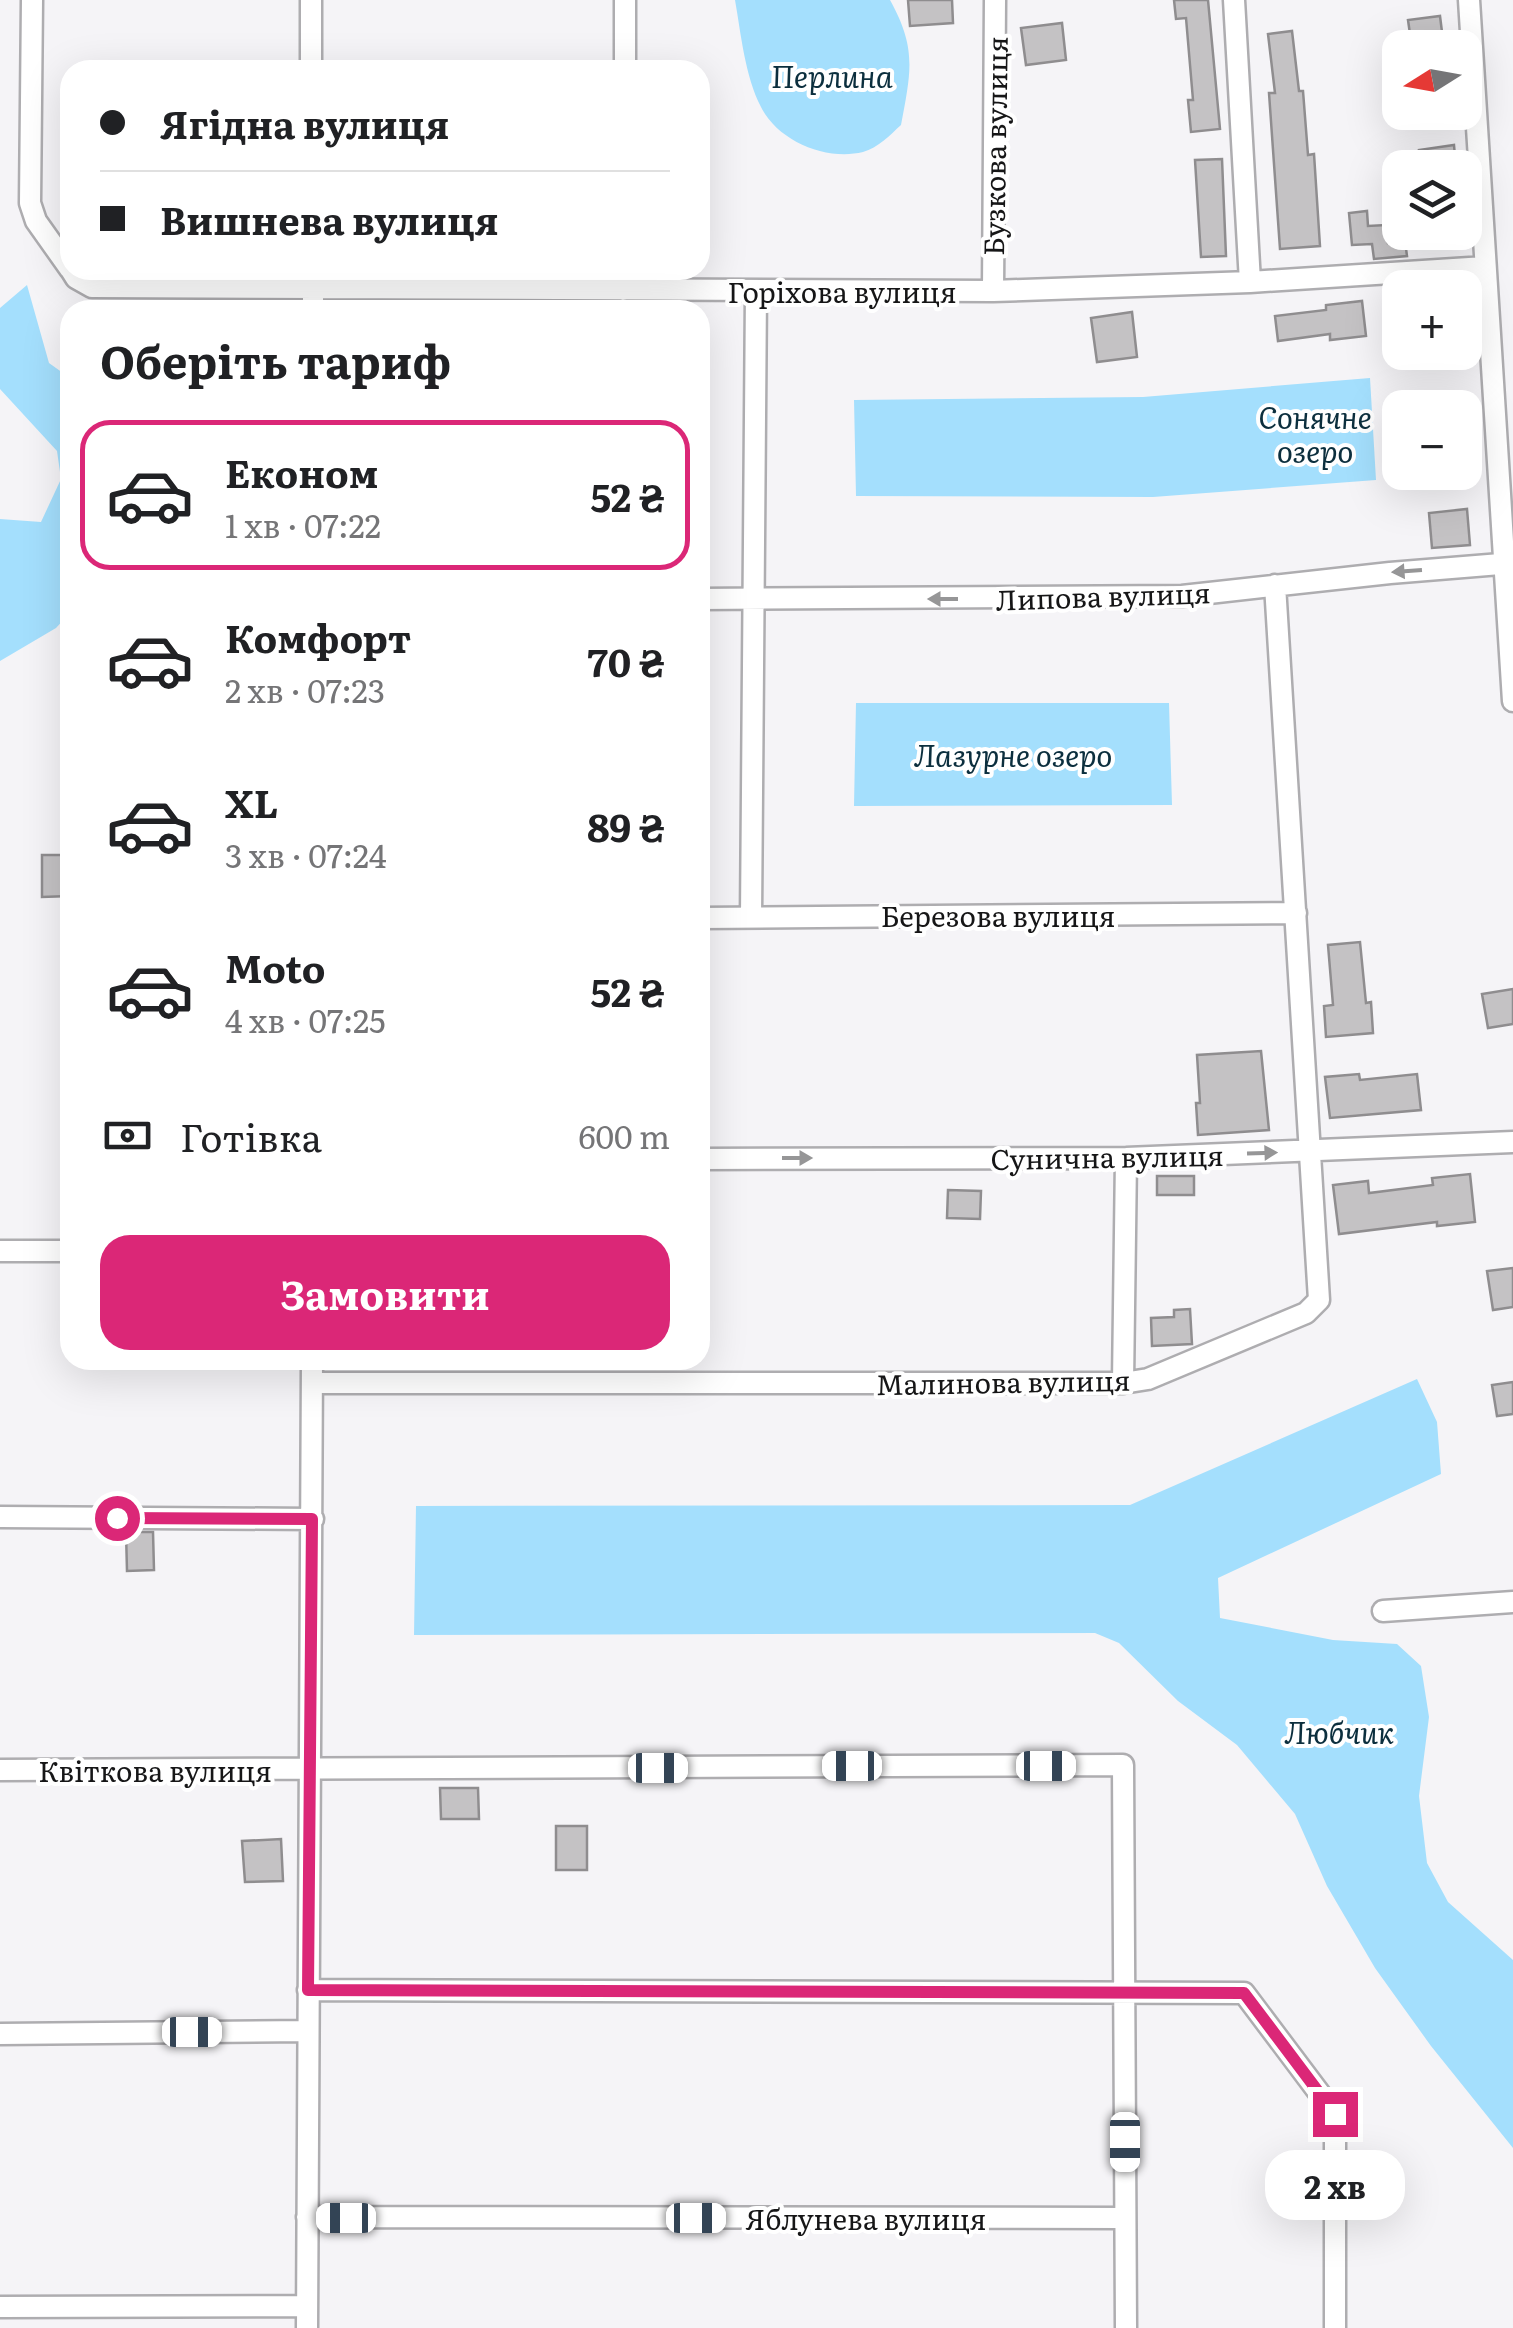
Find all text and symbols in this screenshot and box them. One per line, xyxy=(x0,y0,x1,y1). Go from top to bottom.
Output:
north arrow xyxy=(1382,30,1482,130)
map controls xyxy=(1382,30,1482,490)
street label: Бузкова вулиця xyxy=(971,36,1017,256)
water label: Перлина xyxy=(771,53,893,97)
text: Ягідна вулиця xyxy=(160,94,449,151)
button: layers xyxy=(1382,150,1482,250)
text: Вишнева вулиця xyxy=(160,190,498,247)
street label: Горіхова вулиця xyxy=(728,270,956,312)
button: + xyxy=(1382,270,1482,370)
text: Оберіть тариф xyxy=(100,326,451,393)
button: − xyxy=(1382,390,1482,490)
water label: Сонячне озеро xyxy=(1258,394,1372,472)
text: Економ xyxy=(225,443,378,500)
icon: car xyxy=(105,450,195,540)
text: 52 ₴ xyxy=(591,467,665,524)
text: 1 хв · 07:22 xyxy=(225,500,381,548)
one-way arrow xyxy=(1391,564,1422,580)
street label: Липова вулиця xyxy=(995,570,1211,620)
one-way arrow xyxy=(927,591,959,607)
text: Комфорт xyxy=(225,608,411,665)
icon: car xyxy=(105,615,195,705)
text: 70 ₴ xyxy=(587,632,665,689)
text: 2 хв · 07:23 xyxy=(225,665,385,713)
water label: Лазурне озеро xyxy=(913,732,1113,776)
text: XL xyxy=(225,773,278,830)
icon: car xyxy=(105,780,195,870)
text: 89 ₴ xyxy=(587,797,665,854)
text: 3 хв · 07:24 xyxy=(225,830,387,878)
street label: Березова вулиця xyxy=(881,894,1115,936)
text: Moto xyxy=(225,938,325,995)
icon: car xyxy=(105,945,195,1035)
text: 52 ₴ xyxy=(591,962,665,1019)
text: 4 хв · 07:25 xyxy=(225,995,386,1043)
text: Готівка xyxy=(180,1107,322,1164)
icon: cash xyxy=(100,1108,155,1163)
text: 600 m xyxy=(578,1111,670,1159)
street label: Сунична вулиця xyxy=(990,1133,1224,1179)
one-way arrow xyxy=(1247,1144,1279,1160)
one-way arrow xyxy=(782,1150,814,1166)
button: Замовити xyxy=(100,1235,670,1350)
street label: Малинова вулиця xyxy=(875,1358,1131,1404)
route start xyxy=(95,1496,140,1541)
water label: Любчик xyxy=(1284,1709,1394,1753)
street label: Квіткова вулиця xyxy=(38,1749,272,1791)
car xyxy=(822,1751,882,1781)
car xyxy=(1016,1751,1076,1781)
car xyxy=(628,1753,688,1783)
car xyxy=(162,2017,222,2047)
route end xyxy=(1313,2092,1358,2137)
car xyxy=(1110,2112,1140,2172)
callout: 2 хв xyxy=(1265,2149,1405,2219)
text: 2 хв xyxy=(1304,2161,1366,2209)
street label: Яблунева вулиця xyxy=(746,2197,986,2239)
car xyxy=(316,2203,376,2233)
car xyxy=(666,2203,726,2233)

